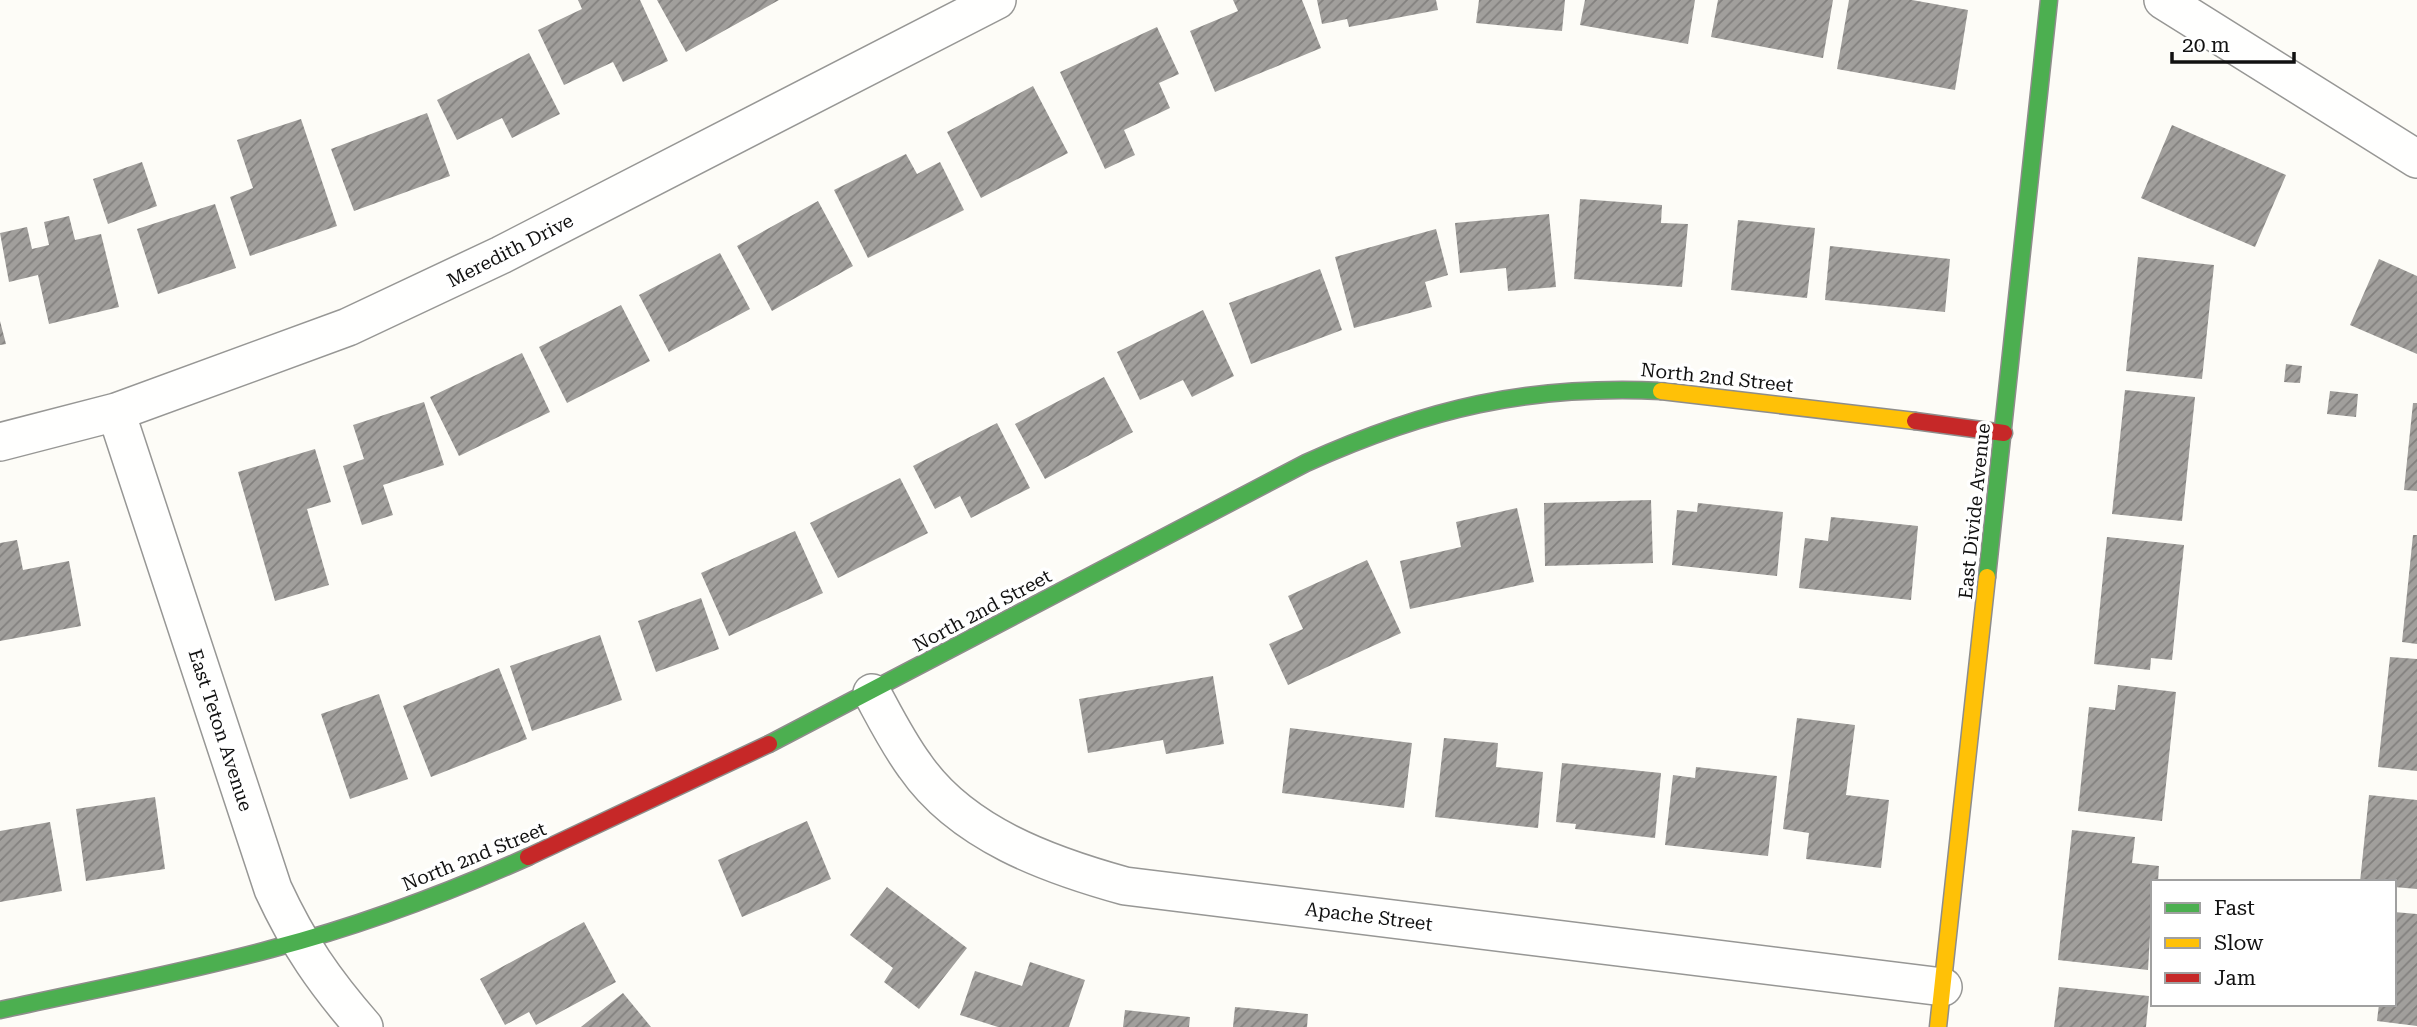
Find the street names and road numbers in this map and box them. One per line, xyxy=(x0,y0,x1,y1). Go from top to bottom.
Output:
street label: Meredith Drive xyxy=(443,209,577,292)
street label: North 2nd Street xyxy=(1640,358,1794,397)
street label: East Divide Avenue xyxy=(1954,422,1995,600)
street label: North 2nd Street xyxy=(909,564,1055,657)
street label: East Teton Avenue xyxy=(183,646,258,814)
street label: North 2nd Street xyxy=(399,817,550,896)
street label: Apache Street xyxy=(1304,897,1434,936)

